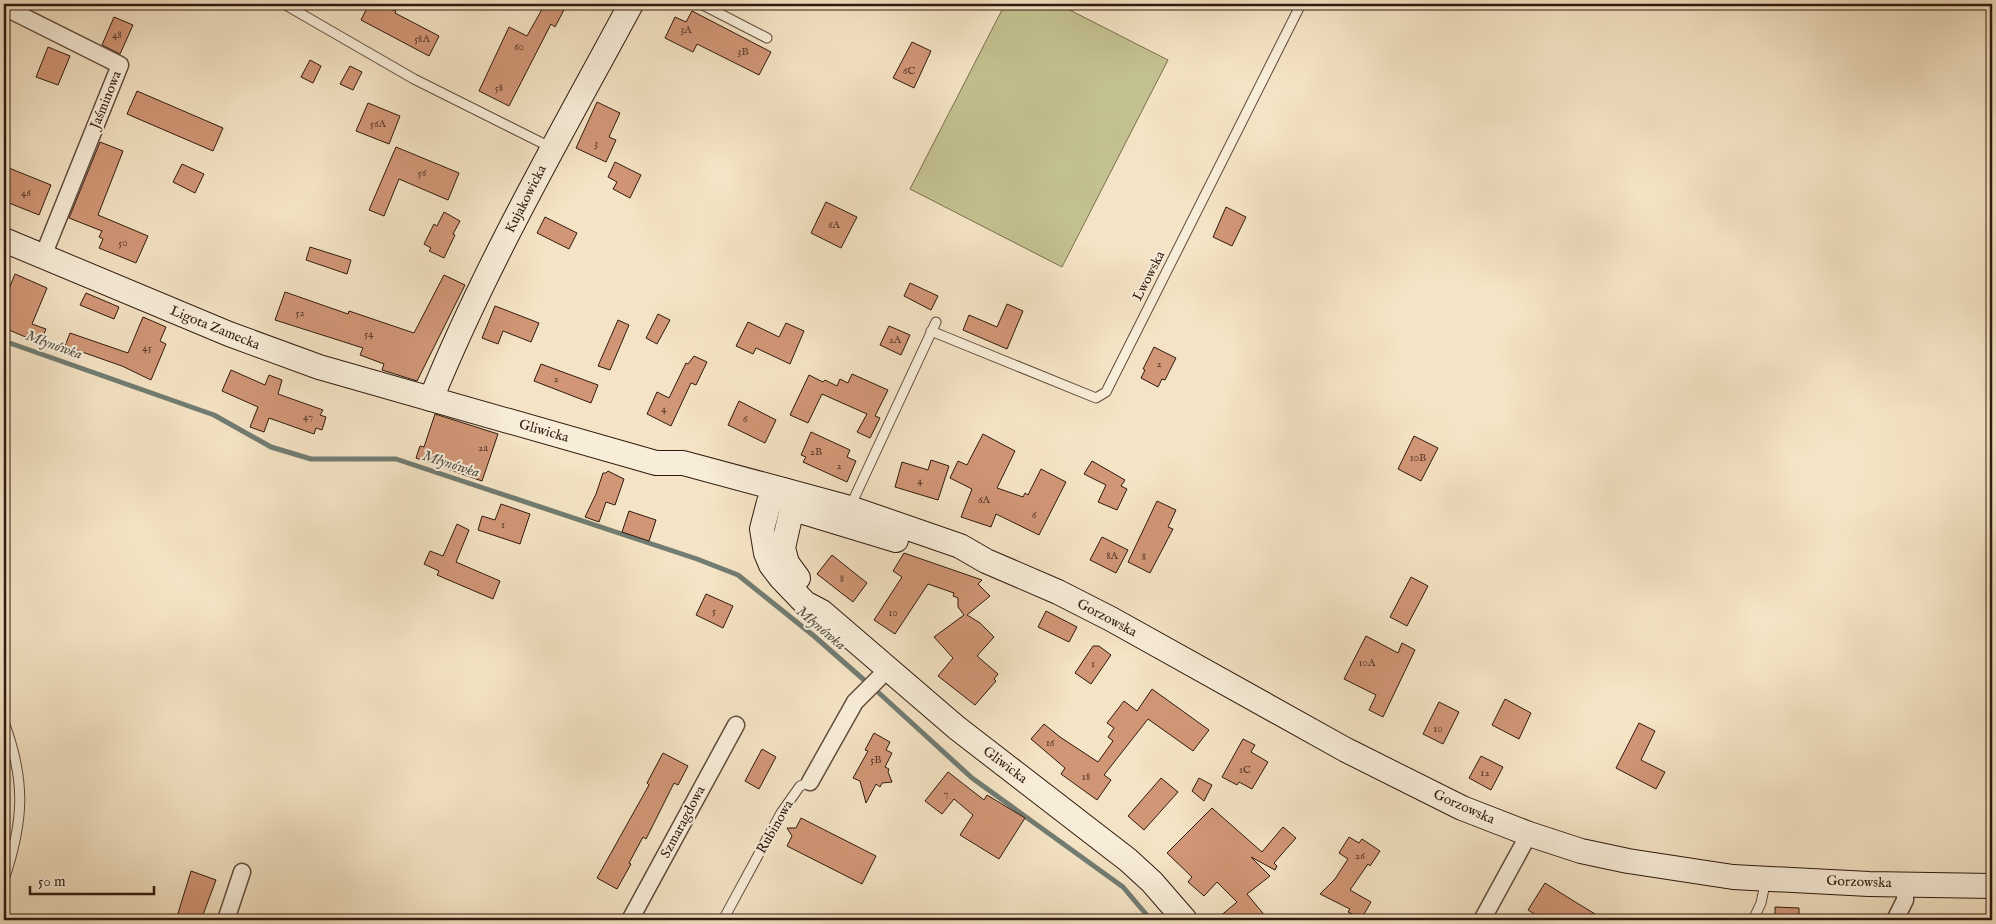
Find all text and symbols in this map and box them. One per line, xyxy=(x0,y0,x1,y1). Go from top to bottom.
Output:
house number: 3A xyxy=(680,23,692,37)
house number: 48 xyxy=(112,28,122,42)
house number: 58A xyxy=(414,32,430,46)
house number: 60 xyxy=(514,40,524,54)
house number: 3B xyxy=(737,45,749,59)
house number: 6C xyxy=(903,64,915,78)
street label: Jaśminowa xyxy=(85,67,126,133)
house number: 58 xyxy=(495,81,503,95)
house number: 56A xyxy=(370,117,387,131)
house number: 3 xyxy=(594,137,598,151)
street label: Kujakowicka xyxy=(501,161,551,236)
house number: 56 xyxy=(418,166,427,180)
house number: 46 xyxy=(21,186,31,200)
house number: 6A xyxy=(828,218,841,232)
house number: 50 xyxy=(118,236,128,250)
street label: Lwowska xyxy=(1129,247,1170,304)
street label: Ligota Zamecka xyxy=(167,302,263,355)
house number: 52 xyxy=(295,306,305,320)
water label: Młynówka xyxy=(23,326,85,364)
house number: 54 xyxy=(364,327,374,341)
house number: 2A xyxy=(889,333,902,347)
house number: 45 xyxy=(142,341,152,355)
house number: 2 xyxy=(1156,357,1162,371)
house number: 2 xyxy=(553,372,559,386)
house number: 4 xyxy=(661,402,667,416)
house number: 47 xyxy=(303,410,313,424)
house number: 6 xyxy=(743,412,748,426)
street label: Gliwicka xyxy=(517,415,572,447)
house number: 2a xyxy=(478,441,488,455)
house number: 2B xyxy=(810,445,822,459)
water label: Młynówka xyxy=(420,446,482,482)
house number: 10B xyxy=(1410,451,1426,465)
house number: 2 xyxy=(836,459,842,473)
house number: 4 xyxy=(917,474,923,488)
house number: 6A xyxy=(978,493,991,507)
house number: 6 xyxy=(1032,508,1037,522)
house number: 1 xyxy=(501,518,505,532)
house number: 8A xyxy=(1106,549,1118,563)
house number: 8 xyxy=(1142,550,1146,564)
house number: 8 xyxy=(840,572,844,586)
street label: Gorzowska xyxy=(1074,595,1141,642)
water label: Młynówka xyxy=(792,602,850,655)
house number: 5 xyxy=(712,604,716,618)
house number: 10 xyxy=(888,606,898,620)
house number: 10A xyxy=(1359,656,1376,670)
house number: 1 xyxy=(1091,657,1095,671)
house number: 10 xyxy=(1433,722,1443,736)
house number: 16 xyxy=(1046,736,1055,750)
street label: Gliwicka xyxy=(979,742,1032,788)
house number: 5B xyxy=(870,753,882,767)
house number: 1C xyxy=(1239,763,1251,777)
house number: 12 xyxy=(1480,766,1490,780)
house number: 18 xyxy=(1082,770,1090,784)
street label: Szmaragdowa xyxy=(656,782,710,861)
street label: Gorzowska xyxy=(1431,785,1498,829)
house number: 7 xyxy=(943,787,949,801)
street label: Rubinowa xyxy=(752,796,798,857)
house number: 26 xyxy=(1355,849,1365,863)
scale bar xyxy=(30,864,154,896)
text: 50 m xyxy=(38,872,66,891)
street label: Gorzowska xyxy=(1826,872,1893,892)

